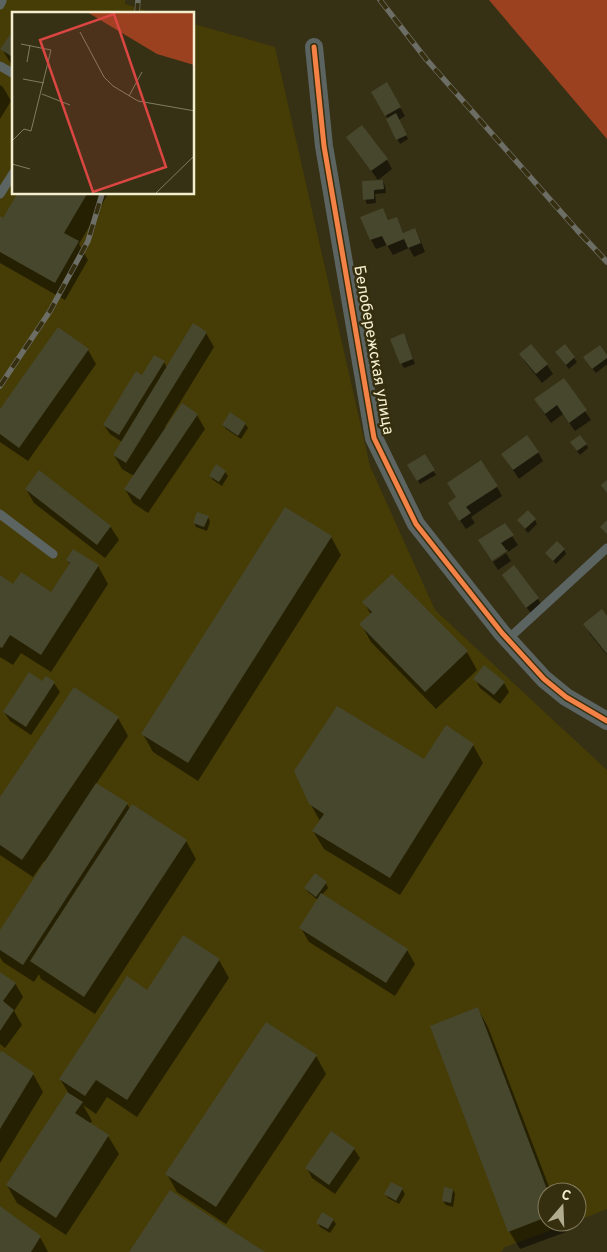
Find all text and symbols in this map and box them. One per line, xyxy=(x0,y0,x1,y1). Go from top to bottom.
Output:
inset map xyxy=(12,12,195,195)
street label: Белобережская улица xyxy=(348,264,398,436)
north arrow xyxy=(537,1182,587,1232)
text: С xyxy=(559,1187,573,1206)

